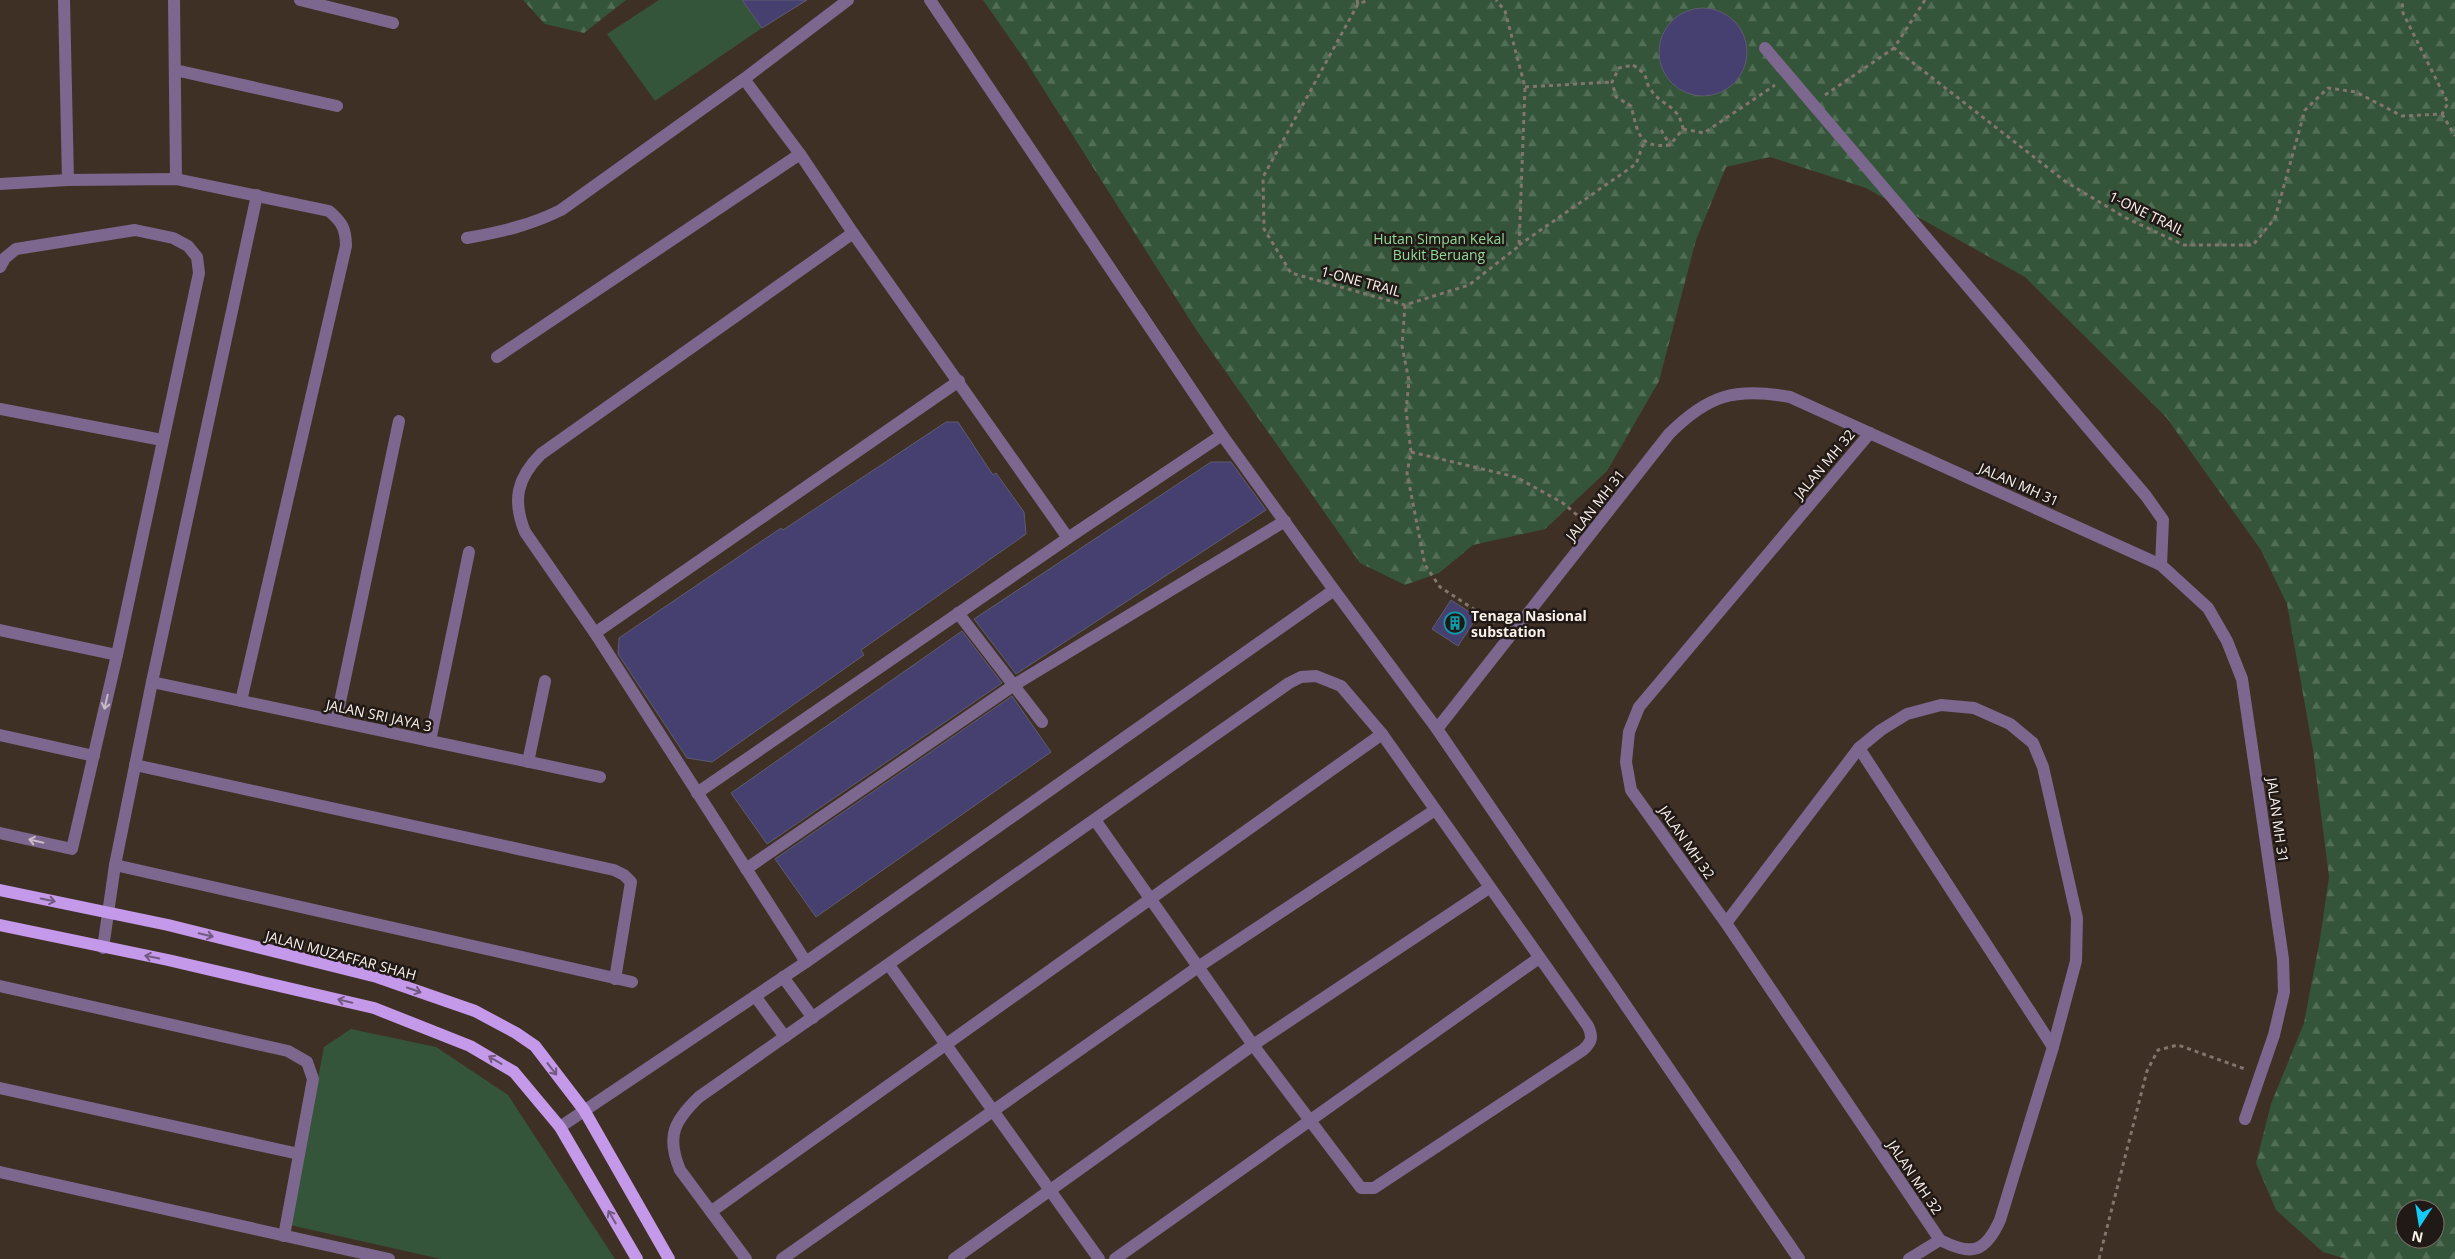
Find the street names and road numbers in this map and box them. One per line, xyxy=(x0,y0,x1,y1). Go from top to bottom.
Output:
street label: 1-ONE TRAIL xyxy=(2106,187,2188,239)
street label: 1-ONE TRAIL xyxy=(1319,261,1403,301)
street label: JALAN MH 32 xyxy=(1788,425,1859,504)
street label: JALAN MH 31 xyxy=(1974,457,2062,510)
street label: JALAN MH 31 xyxy=(1560,465,1629,546)
street label: JALAN SRI JAYA 3 xyxy=(322,694,434,735)
street label: JALAN MH 31 xyxy=(2262,774,2293,864)
street label: JALAN MH 32 xyxy=(1654,800,1719,882)
street label: JALAN MUZAFFAR SHAH xyxy=(262,925,418,984)
street label: JALAN MH 32 xyxy=(1882,1135,1947,1218)

